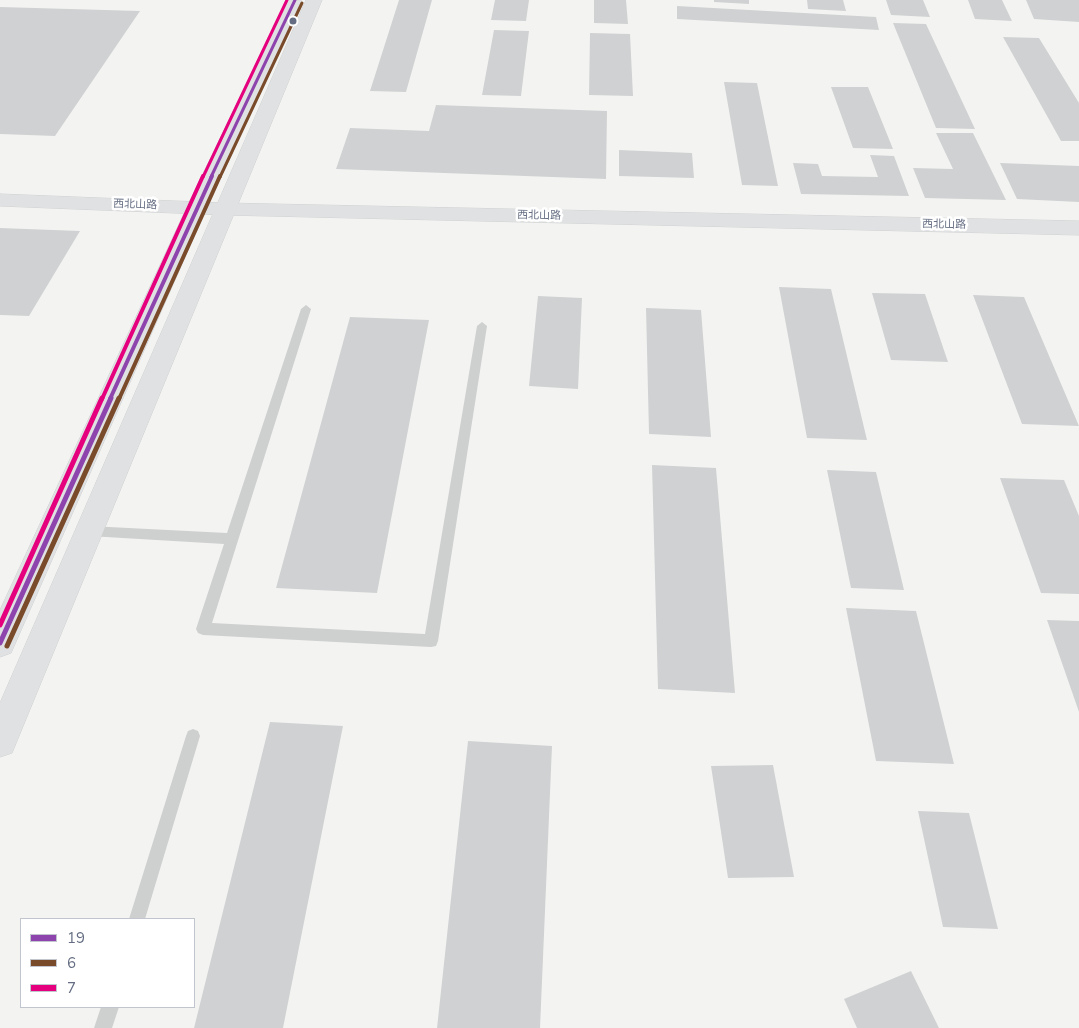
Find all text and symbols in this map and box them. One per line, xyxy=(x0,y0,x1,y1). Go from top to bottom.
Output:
unlabelled marker xyxy=(288,16,298,26)
street label: 西北山路 xyxy=(113,198,157,212)
street label: 西北山路 xyxy=(517,209,561,223)
street label: 西北山路 xyxy=(922,218,966,232)
legend xyxy=(20,918,195,1008)
text: 19 xyxy=(67,928,85,948)
text: 6 xyxy=(67,953,76,973)
text: 7 xyxy=(67,978,76,998)

